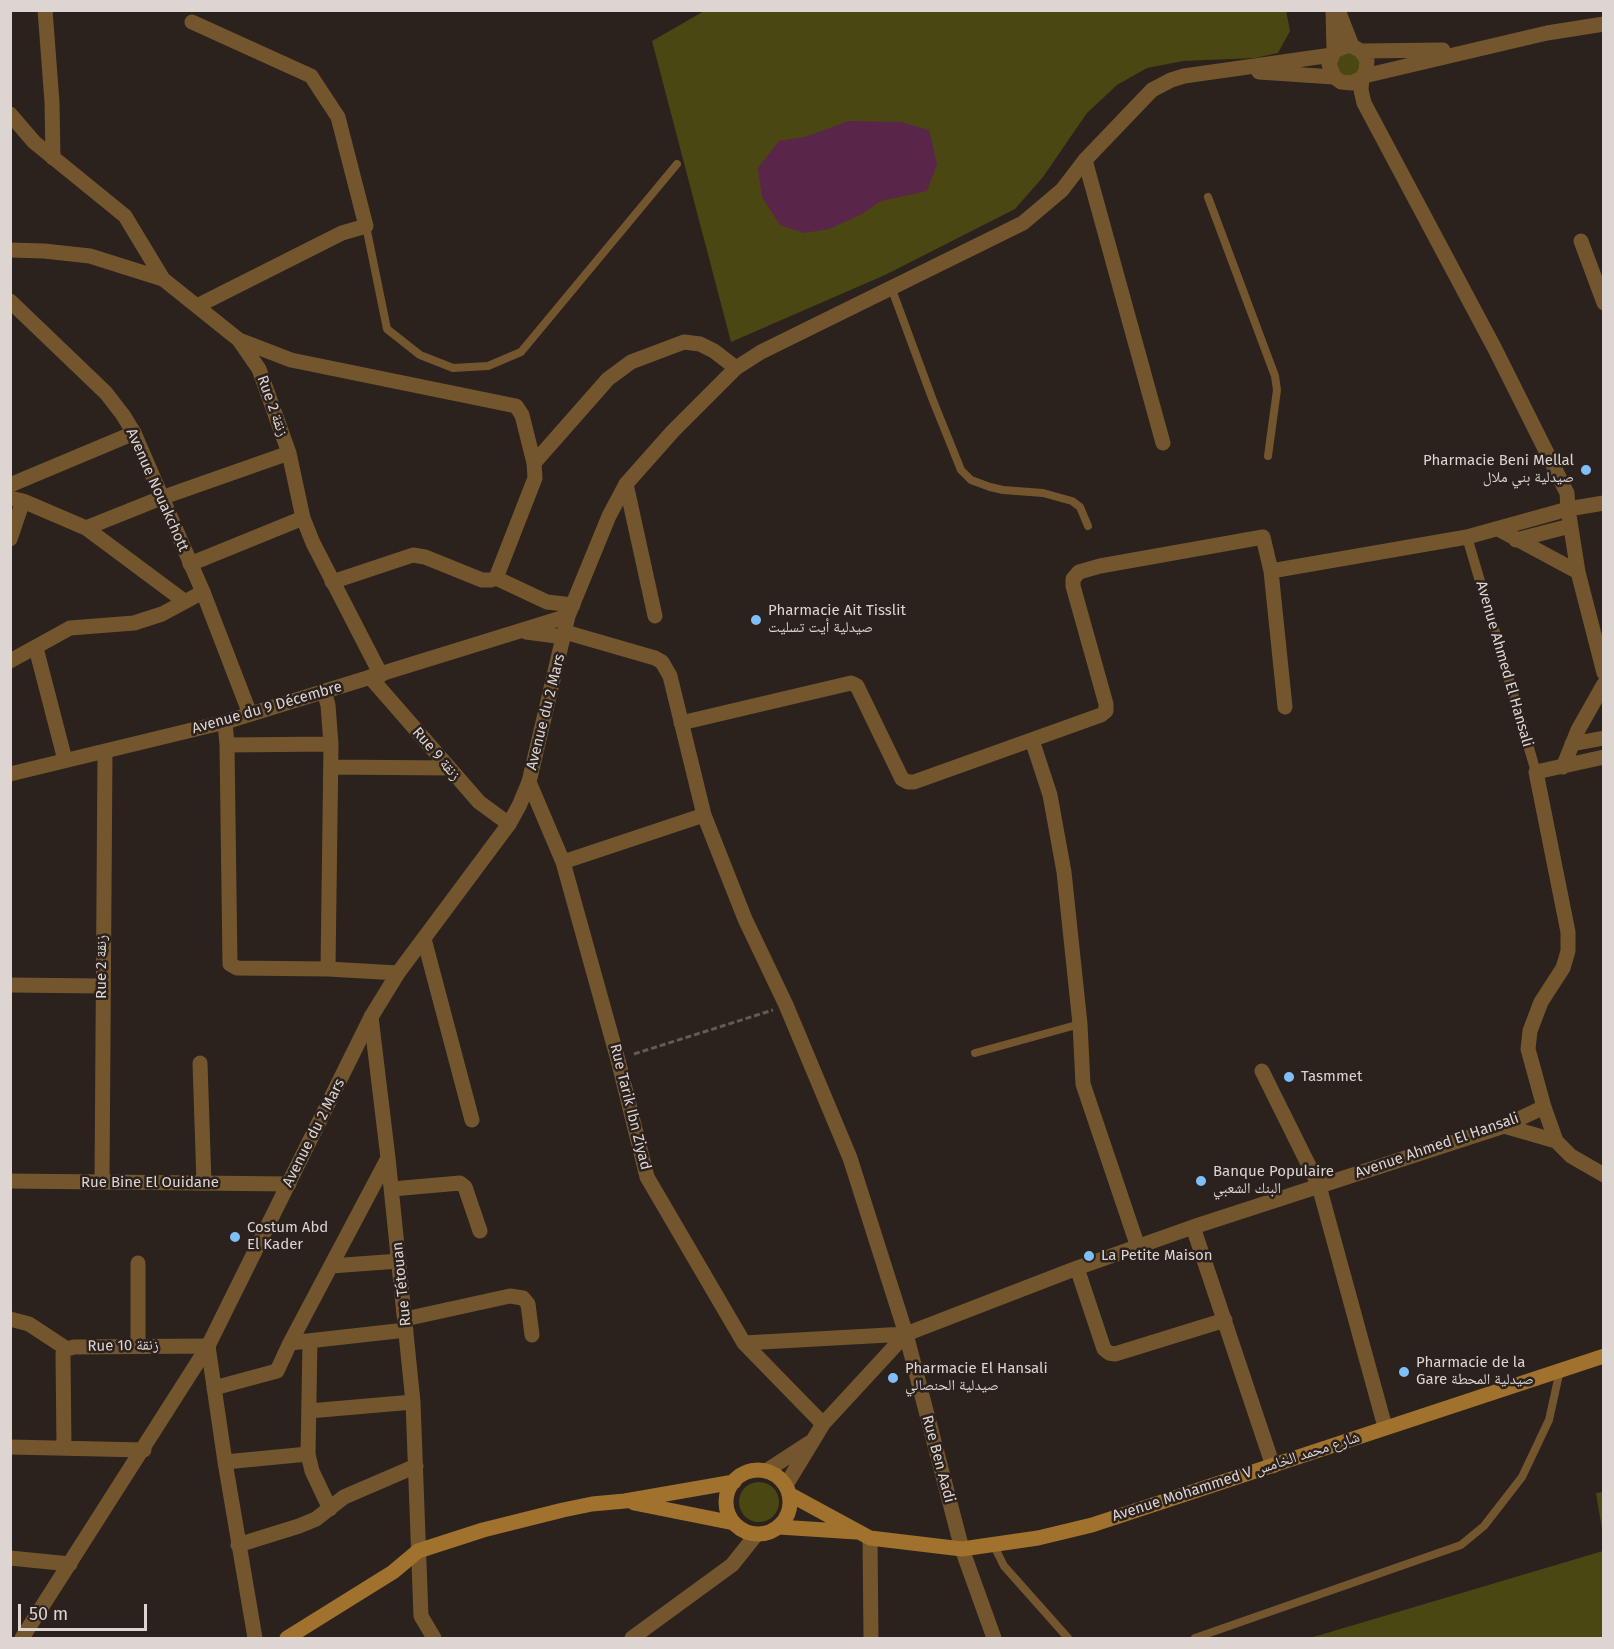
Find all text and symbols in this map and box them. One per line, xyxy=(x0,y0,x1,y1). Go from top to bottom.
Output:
street label: Rue 2 زنقة xyxy=(253,373,291,439)
street label: Avenue Nouakchott xyxy=(122,426,192,554)
place label: Pharmacie Beni Mellal صيدلية بني ملال xyxy=(1423,452,1574,487)
marker: Pharmacie Beni Mellal صيدلية بني ملال xyxy=(1579,463,1593,477)
street label: Avenue Ahmed El Hansali xyxy=(1472,579,1536,749)
place label: Pharmacie Ait Tisslit صيدلية أيت تسليت xyxy=(768,602,906,637)
marker: Pharmacie Ait Tisslit صيدلية أيت تسليت xyxy=(749,613,763,627)
street label: Avenue du 2 Mars xyxy=(523,652,569,772)
street label: Avenue du 9 Décembre xyxy=(190,678,344,738)
street label: Rue 9 زنقة xyxy=(408,724,464,784)
street label: Rue 2 زنقة xyxy=(93,935,111,999)
street label: Rue Tarik Ibn Ziyad xyxy=(606,1042,654,1172)
place label: Tasmmet xyxy=(1301,1068,1362,1086)
marker: Tasmmet xyxy=(1282,1070,1296,1084)
street label: Avenue du 2 Mars xyxy=(279,1076,349,1190)
street label: Avenue Ahmed El Hansali xyxy=(1353,1109,1521,1183)
place label: Banque Populaire البنك الشعبي xyxy=(1213,1163,1334,1198)
street label: Rue Bine El Ouidane xyxy=(81,1174,219,1192)
marker: Banque Populaire البنك الشعبي xyxy=(1194,1174,1208,1188)
place label: Costum Abd El Kader xyxy=(247,1219,328,1254)
marker: Costum Abd El Kader xyxy=(228,1230,242,1244)
street label: Rue Tétouan xyxy=(389,1241,415,1327)
place label: La Petite Maison xyxy=(1101,1247,1212,1265)
marker: La Petite Maison xyxy=(1082,1249,1096,1263)
street label: Rue 10 زنقة xyxy=(87,1336,159,1356)
place label: Pharmacie de la Gare صيدلية المحطة xyxy=(1416,1354,1534,1389)
place label: Pharmacie El Hansali صيدلية الحنصالي xyxy=(905,1360,1048,1395)
marker: Pharmacie de la Gare صيدلية المحطة xyxy=(1397,1365,1411,1379)
marker: Pharmacie El Hansali صيدلية الحنصالي xyxy=(886,1371,900,1385)
street label: Rue Ben Aadi xyxy=(918,1413,958,1505)
street label: Avenue Mohammed V شارع محمد الخامس xyxy=(1110,1428,1362,1526)
scale bar xyxy=(21,1592,150,1630)
text: 50 m xyxy=(29,1603,68,1625)

